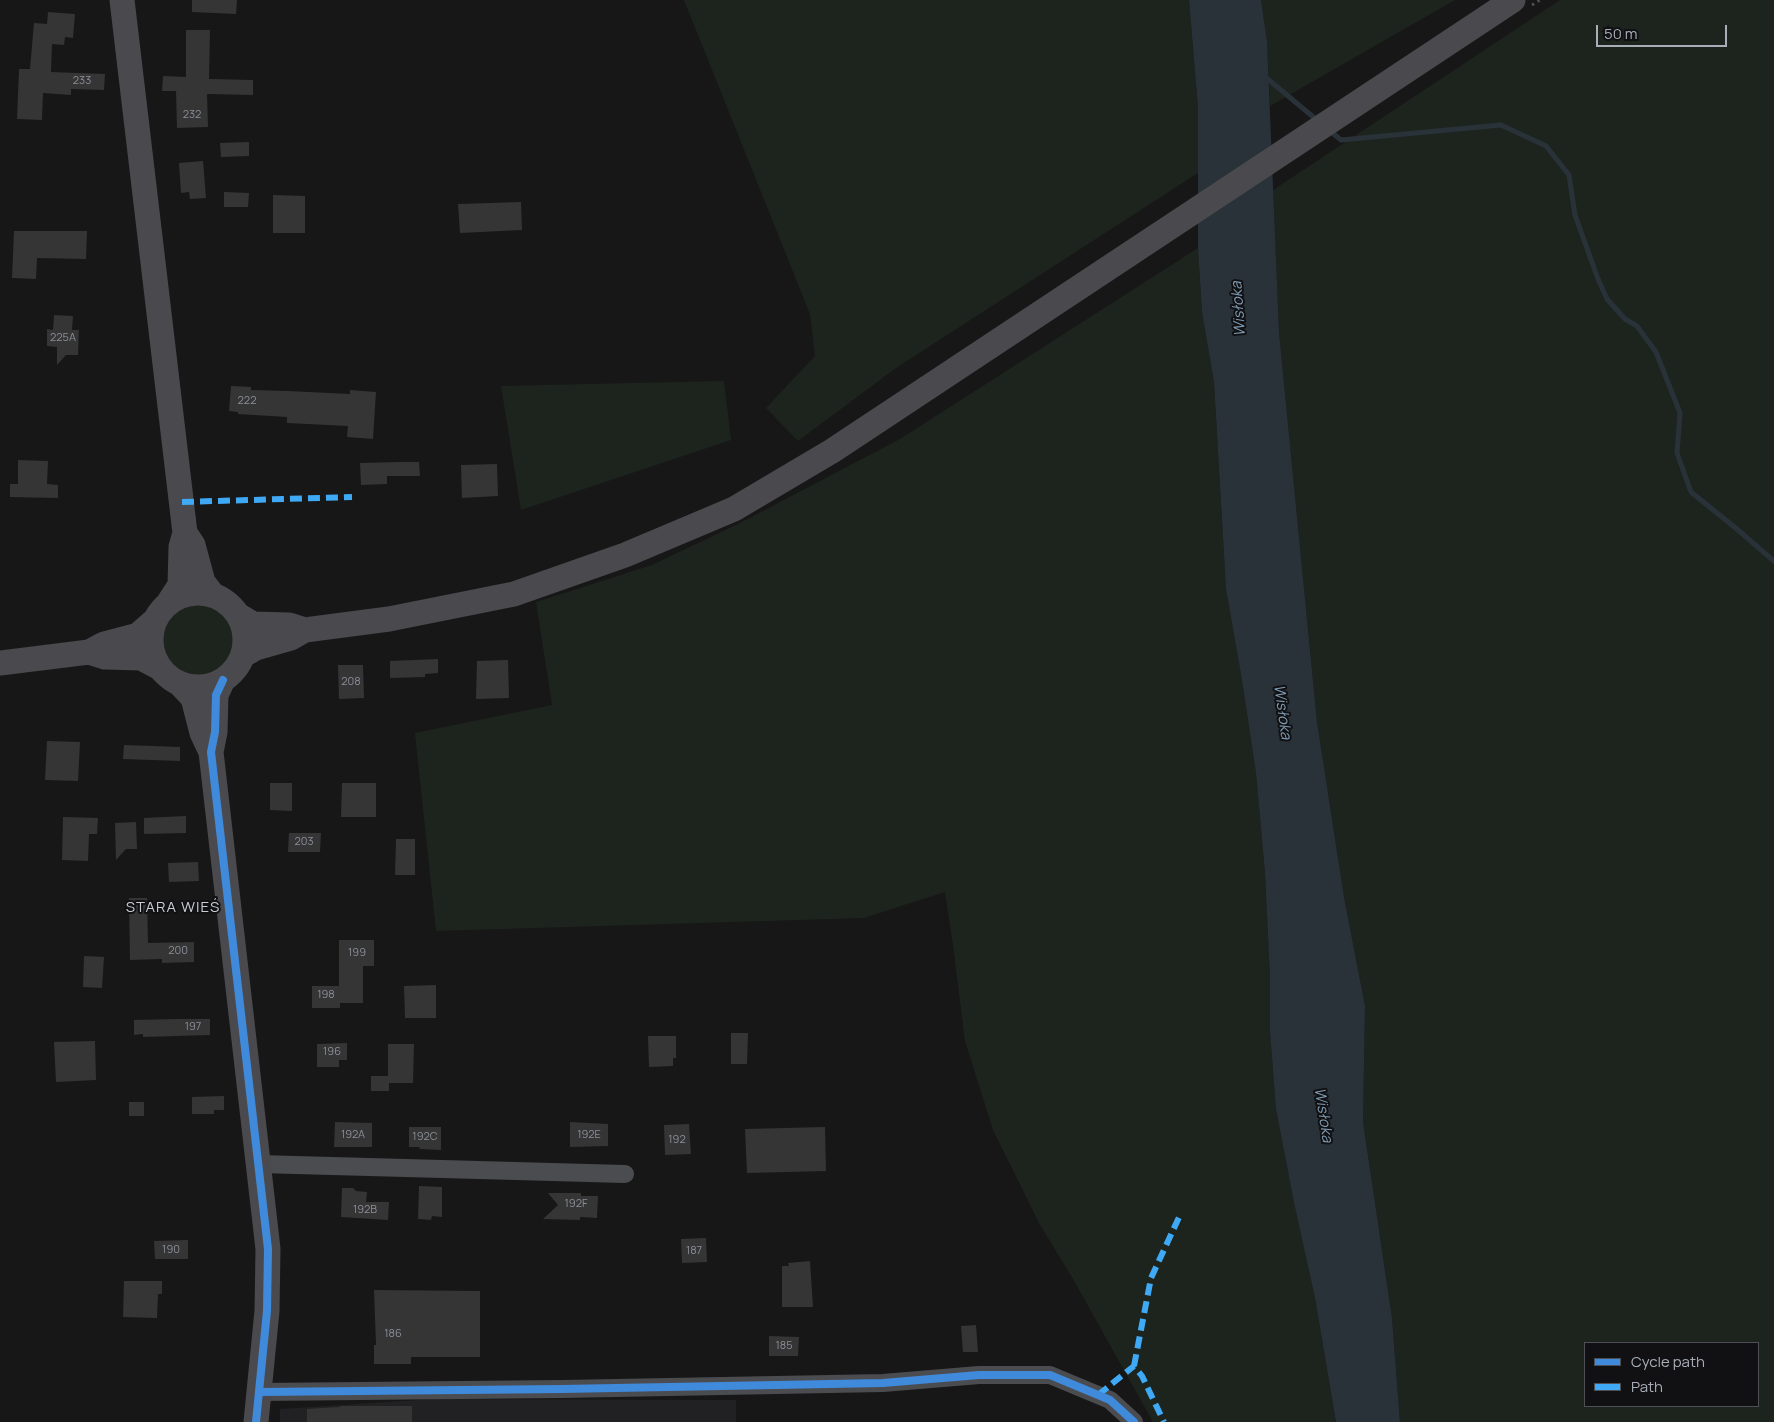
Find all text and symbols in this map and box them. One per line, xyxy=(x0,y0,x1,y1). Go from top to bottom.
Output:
scale bar xyxy=(1599,15,1730,47)
text: 50 m xyxy=(1604,23,1638,44)
house number: 233 xyxy=(73,74,91,88)
house number: 232 xyxy=(183,108,201,122)
water label: Wisłoka xyxy=(1228,281,1250,337)
house number: 225A xyxy=(50,331,76,345)
house number: 222 xyxy=(238,394,256,408)
house number: 208 xyxy=(341,675,361,689)
water label: Wisłoka xyxy=(1269,683,1295,741)
house number: 203 xyxy=(294,835,314,849)
district label: STARA WIEŚ xyxy=(124,899,222,917)
house number: 200 xyxy=(168,944,188,958)
house number: 199 xyxy=(348,946,366,960)
house number: 198 xyxy=(317,988,335,1002)
house number: 197 xyxy=(185,1020,201,1034)
house number: 196 xyxy=(323,1045,341,1059)
water label: Wisłoka xyxy=(1310,1086,1336,1144)
house number: 192A xyxy=(341,1128,365,1142)
house number: 192E xyxy=(577,1128,601,1142)
house number: 192C xyxy=(412,1130,438,1144)
house number: 192 xyxy=(668,1133,686,1147)
house number: 192F xyxy=(565,1197,587,1211)
house number: 192B xyxy=(353,1203,377,1217)
house number: 190 xyxy=(162,1243,180,1257)
house number: 187 xyxy=(686,1244,702,1258)
house number: 186 xyxy=(384,1327,402,1341)
house number: 185 xyxy=(775,1339,793,1353)
legend xyxy=(1584,1342,1759,1407)
text: Cycle path xyxy=(1631,1351,1705,1372)
text: Path xyxy=(1631,1376,1663,1397)

